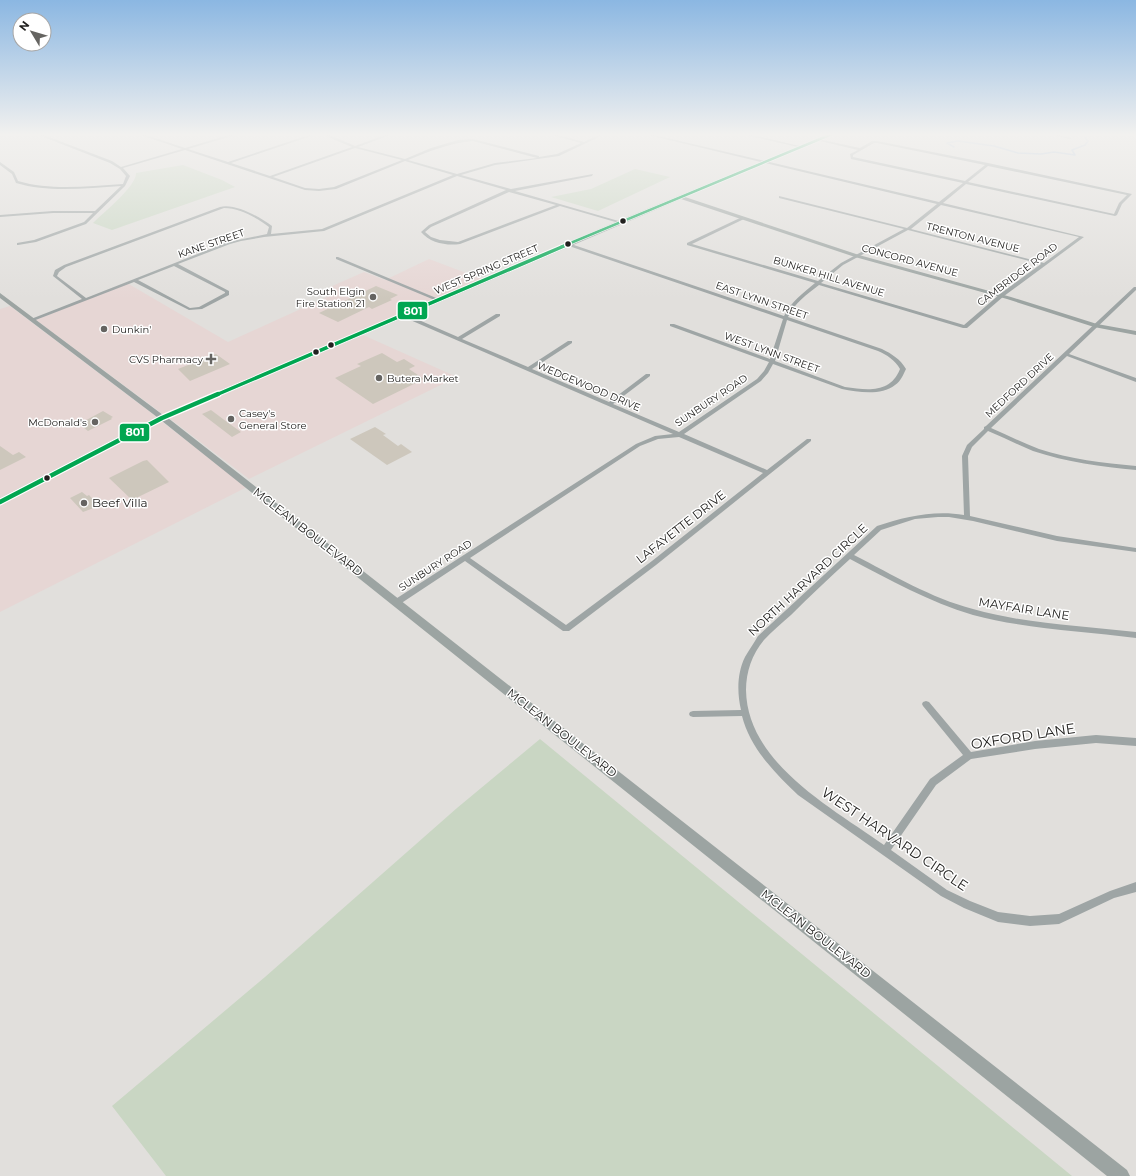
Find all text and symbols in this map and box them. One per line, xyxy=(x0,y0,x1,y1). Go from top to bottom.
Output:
north arrow xyxy=(12,12,52,52)
text: N xyxy=(16,18,32,34)
unlabelled marker xyxy=(618,216,628,226)
street label: TRENTON AVENUE xyxy=(925,220,1021,255)
street label: KANE STREET xyxy=(176,226,246,261)
unlabelled marker xyxy=(563,239,573,249)
street label: CAMBRIDGE ROAD xyxy=(974,240,1060,309)
street label: WEST SPRING STREET xyxy=(432,241,541,297)
street label: CONCORD AVENUE xyxy=(860,241,960,280)
street label: BUNKER HILL AVENUE xyxy=(772,253,886,300)
street label: EAST LYNN STREET xyxy=(714,279,810,322)
place label: South Elgin Fire Station 21 xyxy=(296,285,365,310)
marker: South Elgin Fire Station 21 xyxy=(368,292,378,302)
line badge: 801 xyxy=(397,301,428,320)
text: 801 xyxy=(404,304,423,318)
place label: Dunkin' xyxy=(112,323,151,336)
marker: Dunkin' xyxy=(99,324,109,334)
street label: WEST LYNN STREET xyxy=(722,329,821,376)
unlabelled marker xyxy=(326,340,336,350)
unlabelled marker xyxy=(311,347,321,357)
street label: MEDFORD DRIVE xyxy=(982,350,1057,421)
place label: CVS Pharmacy xyxy=(129,353,204,366)
marker: CVS Pharmacy xyxy=(206,354,216,364)
street label: WEDGEWOOD DRIVE xyxy=(535,359,643,414)
street label: SUNBURY ROAD xyxy=(673,371,750,429)
place label: Butera Market xyxy=(387,372,459,385)
marker: Butera Market xyxy=(374,373,384,383)
place label: Casey's General Store xyxy=(239,407,307,432)
marker: Casey's General Store xyxy=(226,414,236,424)
place label: McDonald's xyxy=(28,416,87,429)
marker: McDonald's xyxy=(90,417,100,427)
line badge: 801 xyxy=(119,423,150,442)
text: 801 xyxy=(126,425,145,439)
unlabelled marker xyxy=(42,473,52,483)
street label: MCLEAN BOULEVARD xyxy=(250,484,366,579)
street label: LAFAYETTE DRIVE xyxy=(633,487,729,566)
place label: Beef Villa xyxy=(92,495,148,510)
marker: Beef Villa xyxy=(79,498,89,508)
street label: NORTH HARVARD CIRCLE xyxy=(745,520,871,639)
street label: SUNBURY ROAD xyxy=(396,537,474,594)
street label: MAYFAIR LANE xyxy=(978,594,1071,623)
street label: MCLEAN BOULEVARD xyxy=(504,685,620,780)
street label: OXFORD LANE xyxy=(970,719,1076,753)
street label: WEST HARVARD CIRCLE xyxy=(818,783,972,895)
street label: MCLEAN BOULEVARD xyxy=(758,886,874,981)

